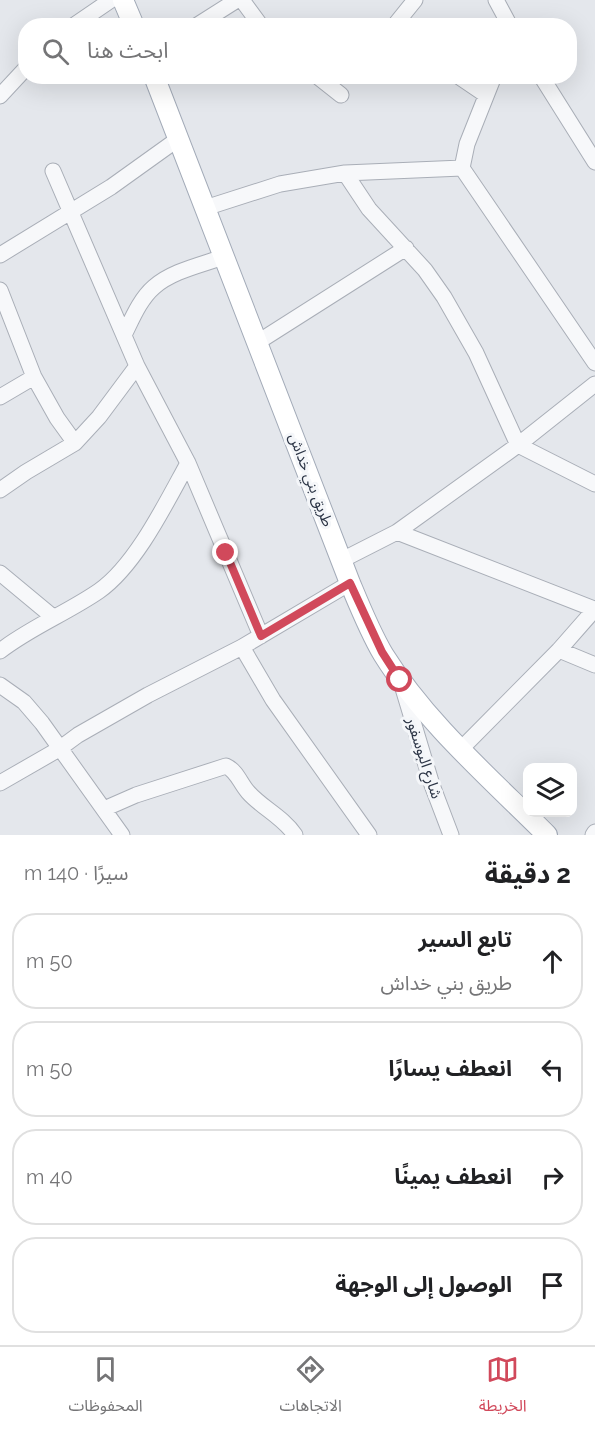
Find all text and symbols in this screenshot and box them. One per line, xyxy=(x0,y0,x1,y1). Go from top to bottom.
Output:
search box xyxy=(18,18,577,84)
icon: search xyxy=(39,35,72,68)
text: ابحث هنا xyxy=(87,37,168,63)
street label: طريق بني خداش xyxy=(283,431,337,530)
route end xyxy=(212,539,238,565)
route start xyxy=(386,666,412,692)
street label: شارع البوسفور xyxy=(399,714,446,802)
map controls xyxy=(523,763,577,817)
button: layers xyxy=(523,763,577,817)
text: 2 دقيقة xyxy=(485,859,571,889)
text: سيرًا · 140 m xyxy=(24,861,129,885)
text: تابع السير xyxy=(418,926,512,952)
icon: ahead xyxy=(536,945,569,978)
text: 50 m xyxy=(26,949,73,973)
text: طريق بني خداش xyxy=(380,971,512,995)
icon: left xyxy=(536,1053,569,1086)
text: انعطف يسارًا xyxy=(389,1055,512,1081)
text: 50 m xyxy=(26,1057,73,1081)
icon: right xyxy=(536,1161,569,1194)
text: انعطف يمينًا xyxy=(394,1163,512,1189)
text: 40 m xyxy=(26,1165,73,1189)
icon: arrive xyxy=(536,1269,569,1302)
text: الوصول إلى الوجهة xyxy=(335,1271,512,1297)
tab: المحفوظات xyxy=(68,1353,143,1423)
tab: الاتجاهات xyxy=(279,1353,342,1423)
tab: الخريطة xyxy=(479,1353,527,1423)

